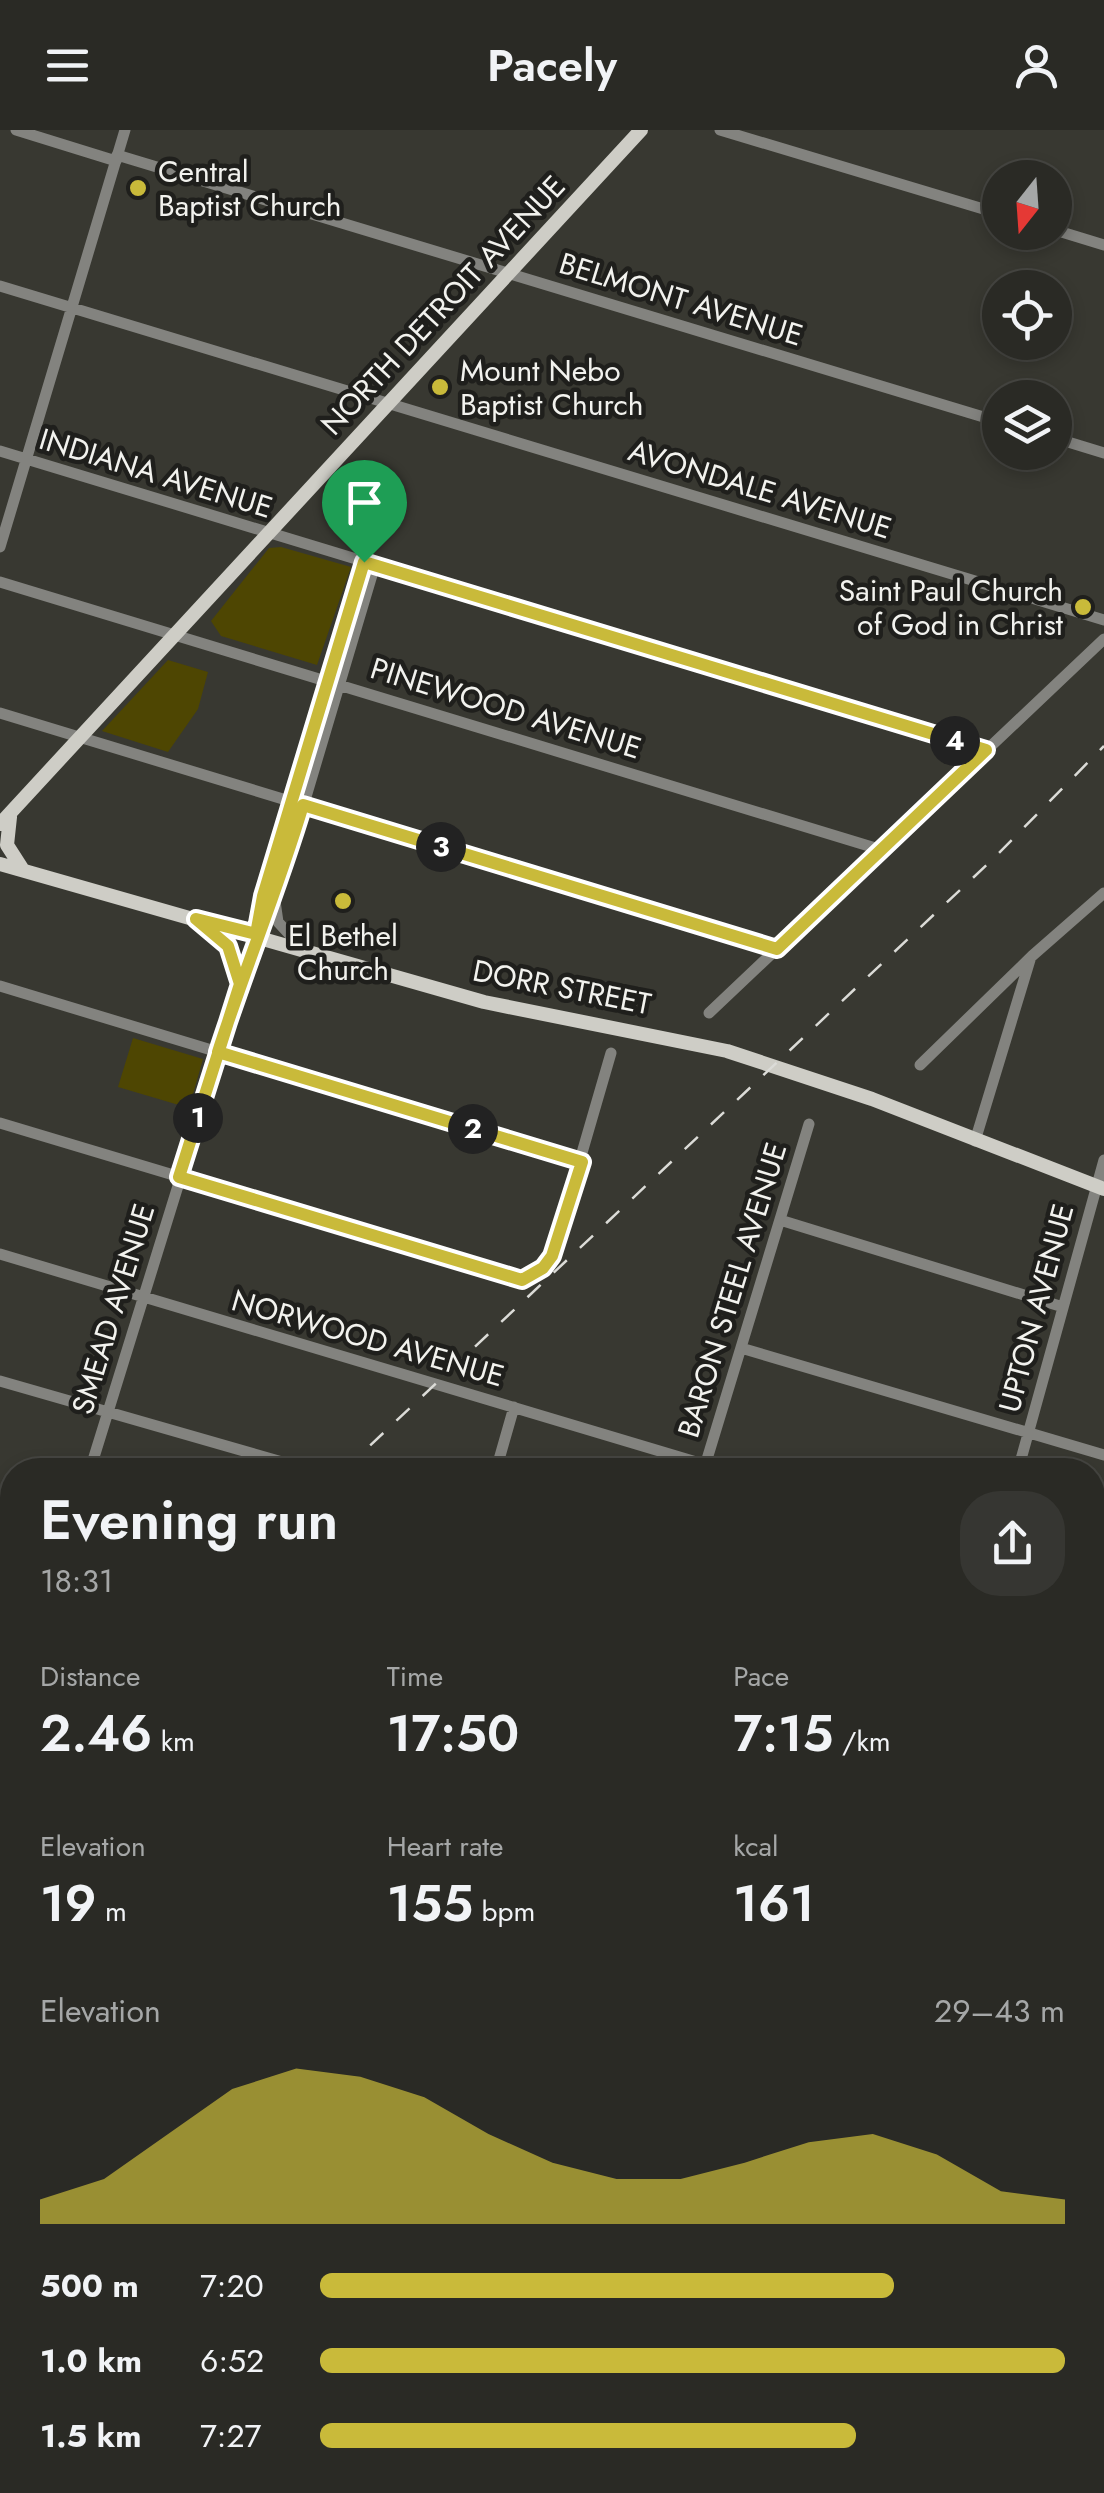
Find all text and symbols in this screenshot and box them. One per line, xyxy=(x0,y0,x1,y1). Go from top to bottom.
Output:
text: Pacely xyxy=(487,33,617,98)
icon: menu xyxy=(40,38,95,93)
icon: person xyxy=(1009,38,1064,93)
place label: Central Baptist Church xyxy=(158,150,342,227)
north arrow xyxy=(982,160,1072,250)
map controls xyxy=(982,160,1072,470)
street label: NORTH DETROIT AVENUE xyxy=(311,165,575,445)
marker: Central Baptist Church xyxy=(127,177,149,199)
street label: BELMONT AVENUE xyxy=(554,242,808,356)
button: locate xyxy=(982,270,1072,360)
place label: Mount Nebo Baptist Church xyxy=(460,349,644,426)
marker: Mount Nebo Baptist Church xyxy=(429,376,451,398)
button: layers xyxy=(982,380,1072,470)
street label: INDIANA AVENUE xyxy=(34,417,278,529)
street label: AVONDALE AVENUE xyxy=(623,429,897,549)
pin xyxy=(322,460,407,563)
icon: arrive xyxy=(337,475,392,530)
place label: Saint Paul Church of God in Christ xyxy=(839,569,1064,646)
marker: Saint Paul Church of God in Christ xyxy=(1072,596,1094,618)
street label: PINEWOOD AVENUE xyxy=(365,646,647,770)
pin: 4 xyxy=(930,716,980,766)
text: 4 xyxy=(945,720,965,761)
pin: 3 xyxy=(416,822,466,872)
text: 3 xyxy=(432,826,450,867)
marker: El Bethel Church xyxy=(332,890,354,912)
place label: El Bethel Church xyxy=(288,914,398,991)
street label: DORR STREET xyxy=(469,949,655,1025)
pin: 1 xyxy=(173,1093,223,1143)
text: 1 xyxy=(191,1097,205,1138)
pin: 2 xyxy=(448,1104,498,1154)
text: 2 xyxy=(464,1108,482,1149)
street label: BARON STEEL AVENUE xyxy=(667,1137,797,1443)
street label: SMEAD AVENUE xyxy=(61,1198,165,1420)
street label: UPTON AVENUE xyxy=(987,1199,1085,1417)
street label: NORWOOD AVENUE xyxy=(227,1279,509,1397)
text: Evening run xyxy=(40,1480,338,1560)
button: share xyxy=(960,1491,1065,1596)
text: 18:31 xyxy=(40,1558,113,1604)
text: Distance xyxy=(40,1656,140,1697)
text: Time xyxy=(387,1656,443,1697)
text: Pace xyxy=(733,1656,789,1697)
text: 2.46 xyxy=(40,1697,152,1770)
text: 17:50 xyxy=(387,1697,519,1770)
text: 7:15 xyxy=(733,1697,834,1770)
text: km xyxy=(152,1721,195,1762)
text: /km xyxy=(834,1721,891,1762)
text: Elevation xyxy=(40,1826,146,1867)
text: Heart rate xyxy=(387,1826,504,1867)
text: kcal xyxy=(733,1826,779,1867)
text: 19 xyxy=(40,1867,97,1940)
text: 155 xyxy=(387,1867,473,1940)
text: 161 xyxy=(733,1867,814,1940)
text: m xyxy=(97,1891,127,1932)
text: bpm xyxy=(473,1891,535,1932)
text: Elevation xyxy=(40,1988,161,2034)
text: 29–43 m xyxy=(934,1988,1065,2034)
text: 500 m xyxy=(40,2263,139,2309)
text: 7:20 xyxy=(200,2263,264,2309)
text: 1.0 km xyxy=(40,2338,142,2384)
text: 6:52 xyxy=(200,2338,264,2384)
text: 1.5 km xyxy=(40,2413,142,2459)
text: 7:27 xyxy=(200,2413,261,2459)

